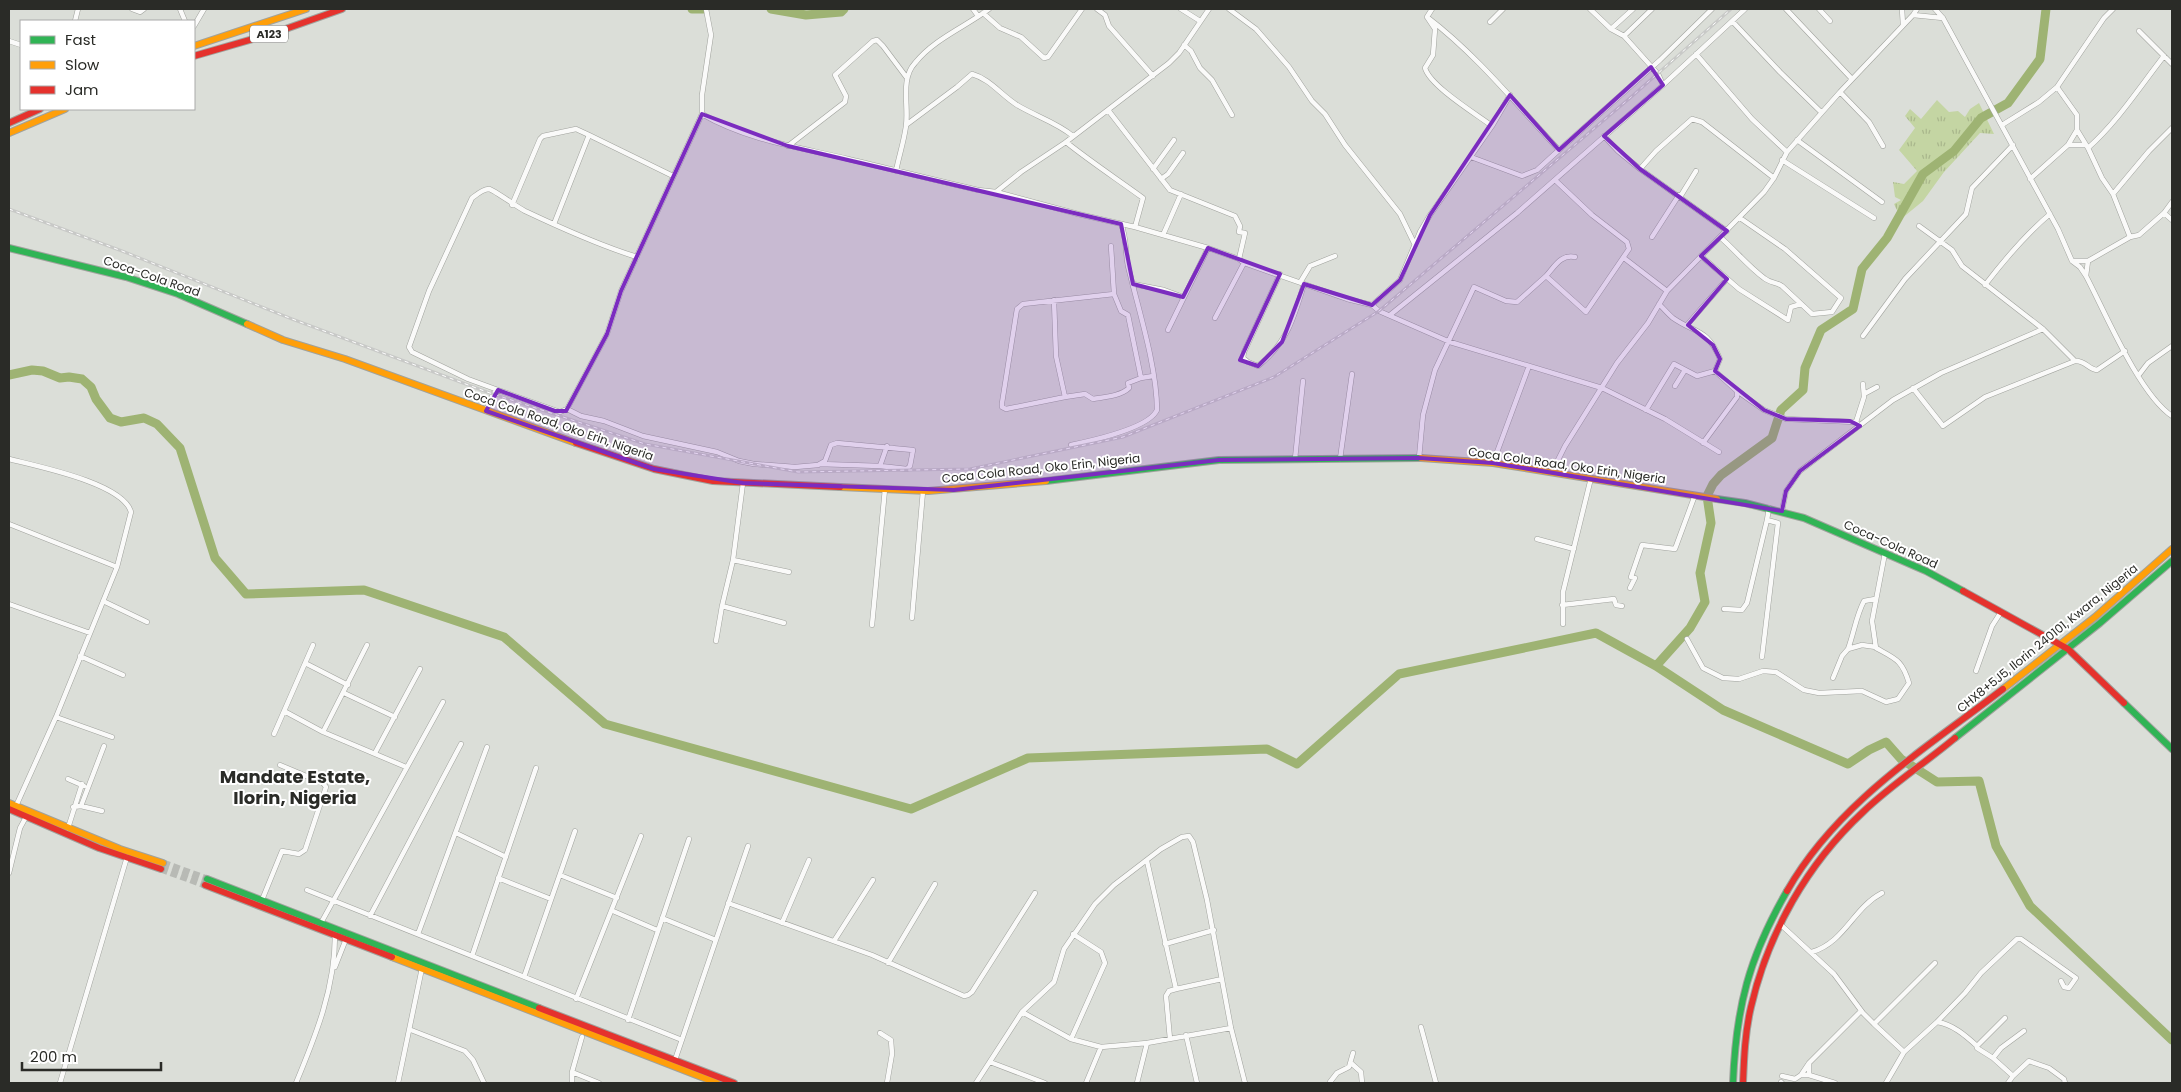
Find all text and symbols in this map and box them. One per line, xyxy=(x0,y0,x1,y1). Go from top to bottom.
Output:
legend xyxy=(20,20,195,110)
road number: A123 xyxy=(250,26,288,42)
text: Fast xyxy=(65,29,96,50)
text: Slow xyxy=(65,54,100,75)
text: Jam xyxy=(65,79,99,100)
street label: Coca-Cola Road xyxy=(101,251,203,301)
street label: Coca Cola Road, Oko Erin, Nigeria xyxy=(462,384,656,464)
street label: Coca Cola Road, Oko Erin, Nigeria xyxy=(1467,443,1667,487)
street label: Coca Cola Road, Oko Erin, Nigeria xyxy=(941,449,1141,487)
street label: Coca-Cola Road xyxy=(1841,516,1941,572)
street label: CHX8+5J5, Ilorin 240101, Kwara, Nigeria xyxy=(1953,560,2141,716)
district label: Mandate Estate, Ilorin, Nigeria xyxy=(220,764,370,810)
scale bar xyxy=(22,1040,161,1072)
text: 200 m xyxy=(30,1046,77,1067)

